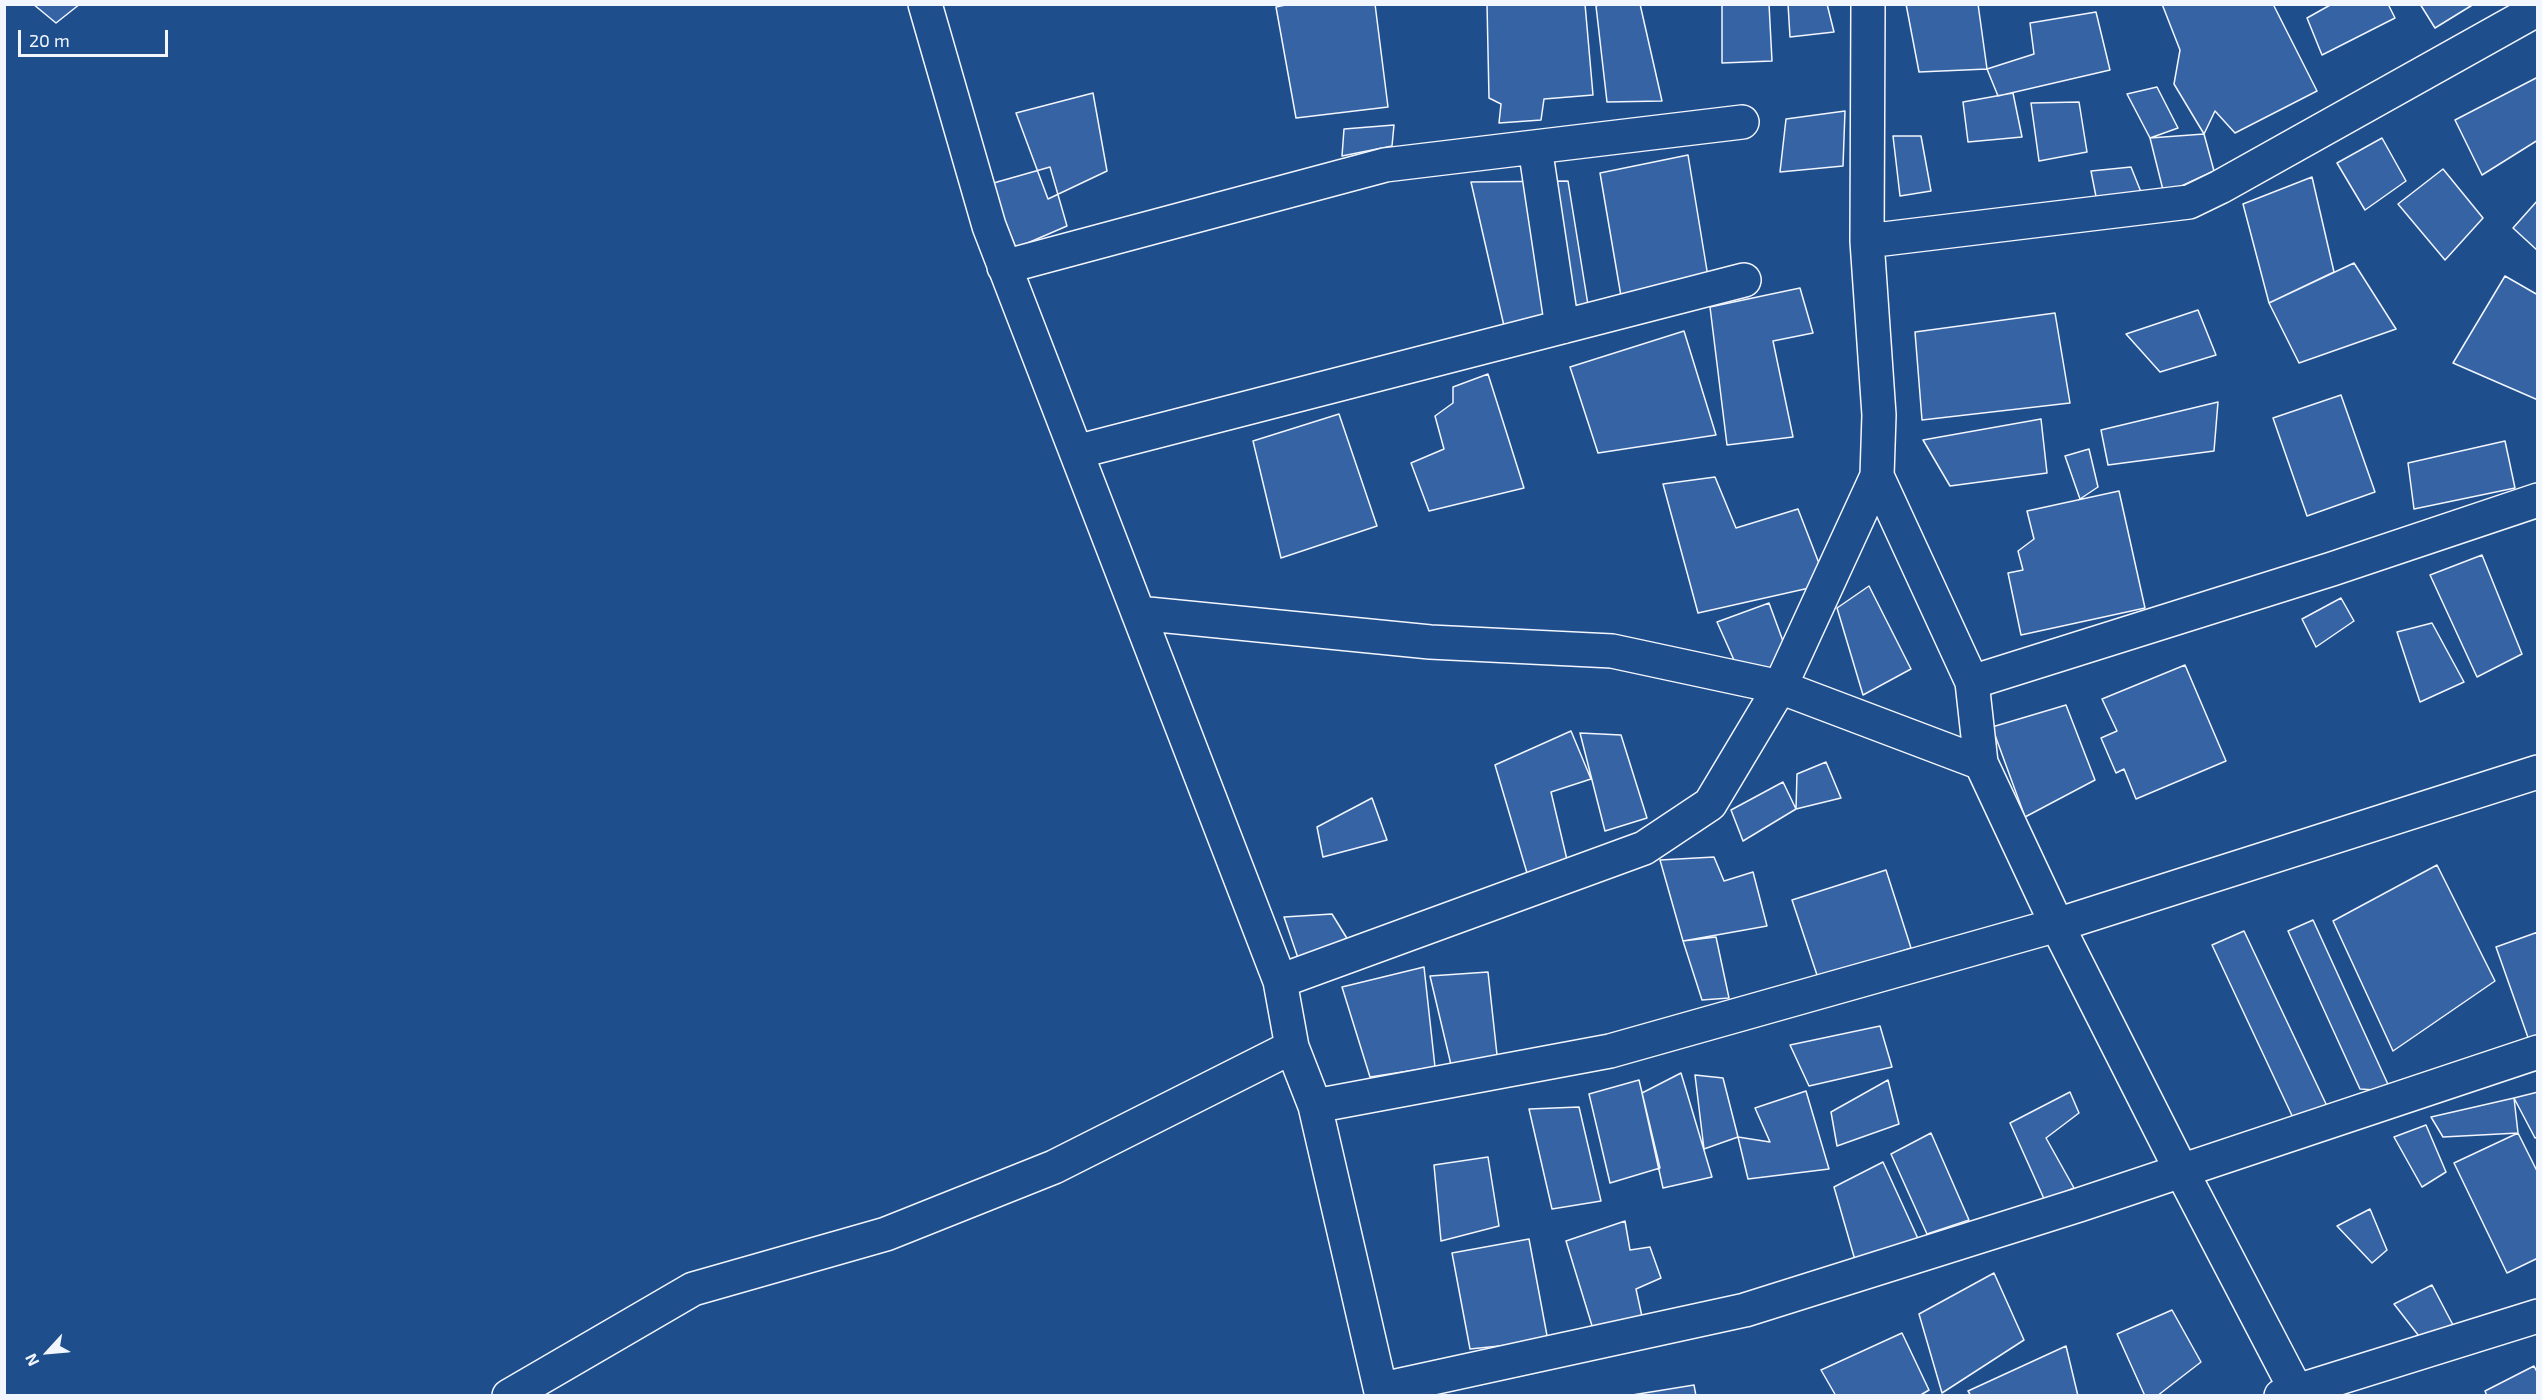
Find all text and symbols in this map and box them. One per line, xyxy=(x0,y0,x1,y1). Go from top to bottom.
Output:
scale bar xyxy=(21,18,171,56)
text: 20 m xyxy=(29,29,70,51)
north arrow xyxy=(18,1322,78,1382)
text: N xyxy=(20,1351,42,1369)

